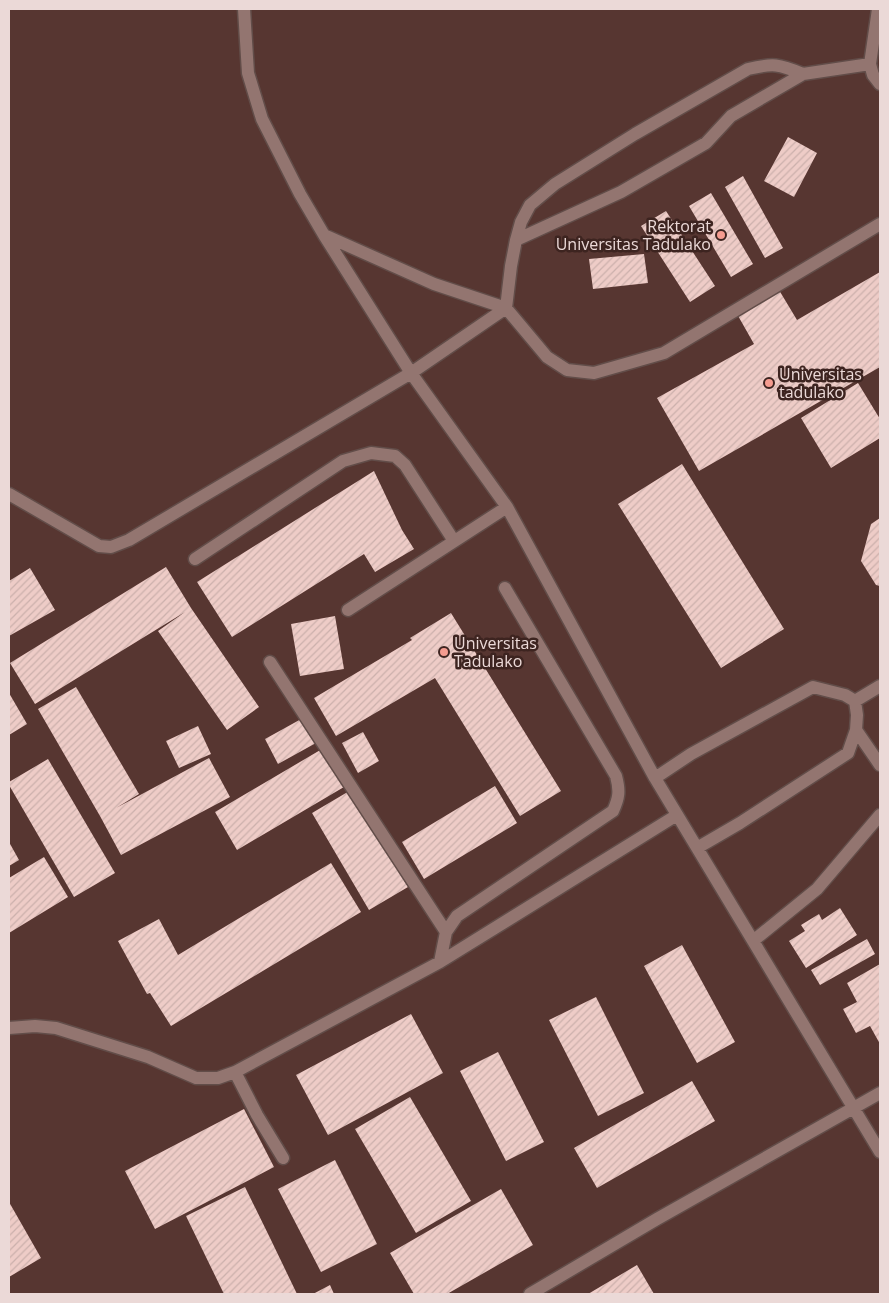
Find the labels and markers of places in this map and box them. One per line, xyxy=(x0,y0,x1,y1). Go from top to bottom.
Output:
place label: Rektorat Universitas Tadulako xyxy=(556,215,711,255)
marker: Rektorat Universitas Tadulako xyxy=(715,229,727,241)
place label: Universitas tadulako xyxy=(779,363,862,403)
marker: Universitas tadulako xyxy=(763,377,775,389)
place label: Universitas Tadulako xyxy=(454,632,537,672)
marker: Universitas Tadulako xyxy=(438,646,450,658)

